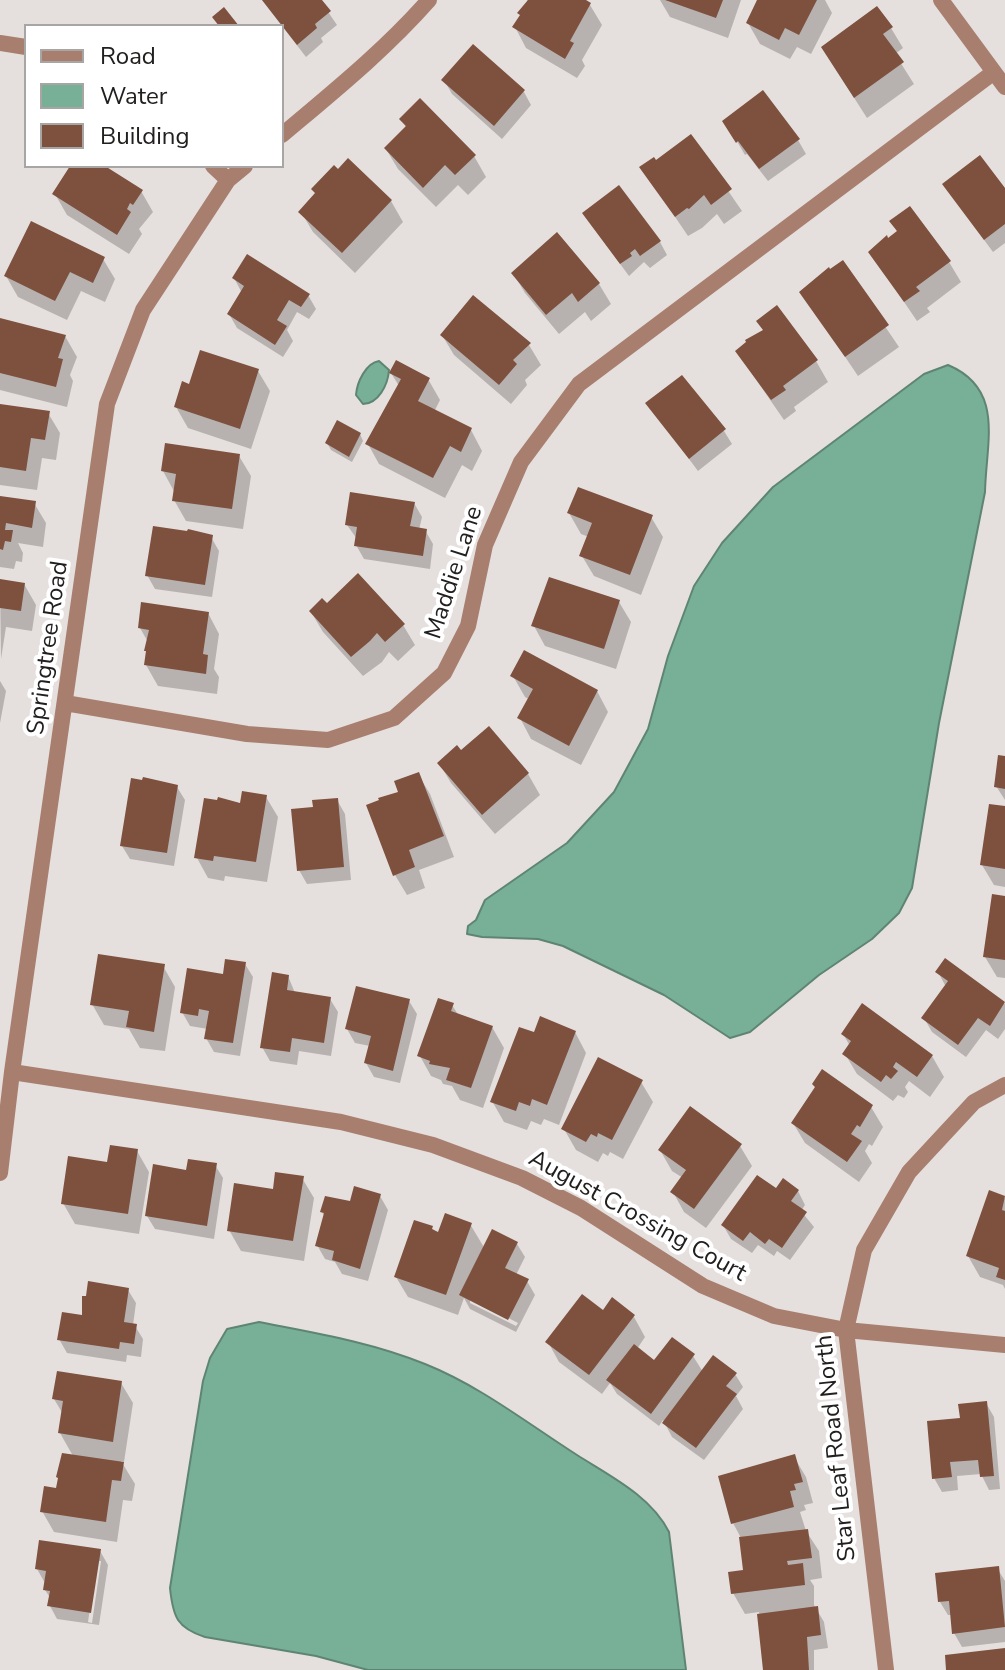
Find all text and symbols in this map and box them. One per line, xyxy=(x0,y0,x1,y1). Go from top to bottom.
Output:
legend xyxy=(24,24,284,168)
text: Road xyxy=(100,40,156,72)
text: Water xyxy=(100,80,167,112)
text: Building xyxy=(100,120,190,152)
street label: Maddie Lane xyxy=(420,503,490,643)
street label: Springtree Road xyxy=(23,559,75,737)
street label: August Crossing Court xyxy=(523,1145,751,1289)
street label: Star Leaf Road North xyxy=(811,1333,863,1563)

